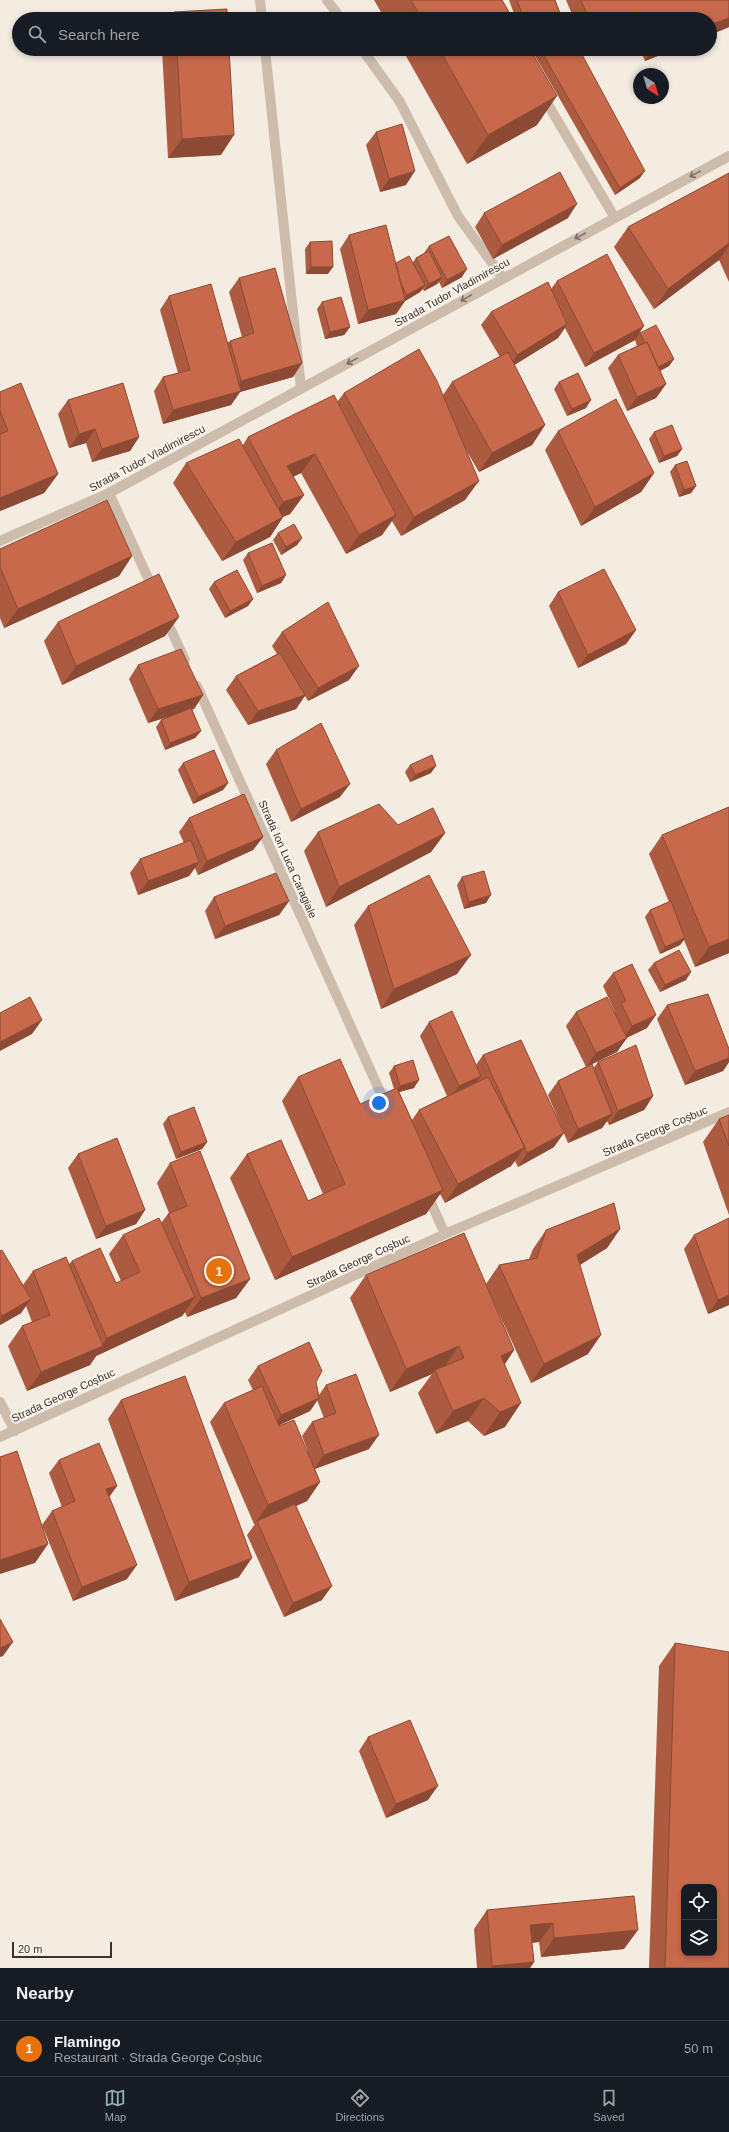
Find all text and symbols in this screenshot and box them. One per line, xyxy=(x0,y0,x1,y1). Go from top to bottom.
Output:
search box xyxy=(12,12,717,56)
icon: search xyxy=(26,23,48,45)
text: Search here xyxy=(58,26,140,43)
north arrow xyxy=(633,68,669,104)
one-way arrow xyxy=(689,171,701,179)
one-way arrow xyxy=(575,233,587,241)
street label: Strada Tudor Vladimirescu xyxy=(392,255,512,329)
one-way arrow xyxy=(460,295,472,303)
one-way arrow xyxy=(346,357,358,365)
street label: Strada Tudor Vladimirescu xyxy=(87,422,207,494)
street label: Strada Ion Luca Caragiale xyxy=(257,798,319,920)
your location xyxy=(369,1093,389,1113)
street label: Strada George Coșbuc xyxy=(601,1103,710,1159)
street label: Strada George Coșbuc xyxy=(304,1232,412,1290)
pin: 1 xyxy=(206,1256,232,1286)
street label: Strada George Coșbuc xyxy=(9,1366,117,1424)
map controls xyxy=(681,1884,717,1956)
button: locate xyxy=(681,1884,717,1920)
button: layers xyxy=(681,1920,717,1956)
scale bar xyxy=(12,1940,112,1959)
text: 20 m xyxy=(18,1943,42,1955)
text: Nearby xyxy=(16,1984,74,2003)
text: Flamingo xyxy=(54,2033,121,2050)
text: 1 xyxy=(25,2041,33,2056)
text: 50 m xyxy=(684,2041,713,2056)
text: Restaurant · Strada George Coșbuc xyxy=(54,2050,262,2065)
tab: Map xyxy=(104,2087,126,2123)
tab: Directions xyxy=(335,2087,384,2123)
tab: Saved xyxy=(593,2087,624,2123)

